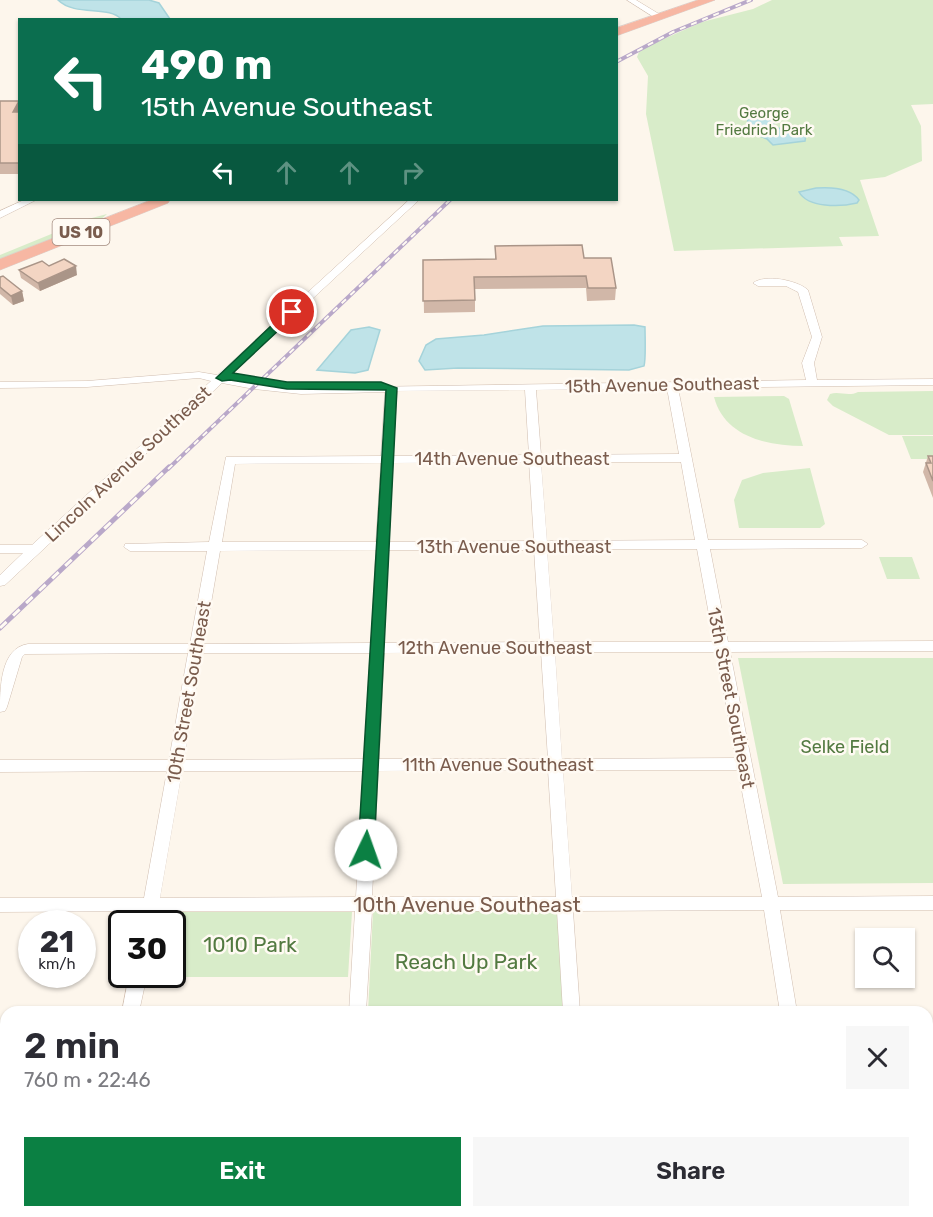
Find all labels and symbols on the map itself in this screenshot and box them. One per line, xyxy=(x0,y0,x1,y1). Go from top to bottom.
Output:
park label: George Friedrich Park xyxy=(716,104,813,139)
road number: US 10 xyxy=(52,219,110,245)
pin xyxy=(266,286,317,337)
street label: 15th Avenue Southeast xyxy=(565,372,759,398)
street label: Lincoln Avenue Southeast xyxy=(40,381,216,547)
street label: 14th Avenue Southeast xyxy=(415,448,609,470)
street label: 13th Avenue Southeast xyxy=(417,536,611,558)
street label: 10th Street Southeast xyxy=(162,599,216,785)
street label: 13th Street Southeast xyxy=(703,606,759,790)
street label: 12th Avenue Southeast xyxy=(398,637,592,659)
park label: Selke Field xyxy=(800,736,890,758)
street label: 11th Avenue Southeast xyxy=(402,754,594,776)
position arrow xyxy=(334,818,398,882)
street label: 10th Avenue Southeast xyxy=(353,892,581,917)
speed limit sign: 30 xyxy=(108,910,186,988)
park label: 1010 Park xyxy=(203,932,297,957)
park label: Reach Up Park xyxy=(395,949,537,974)

